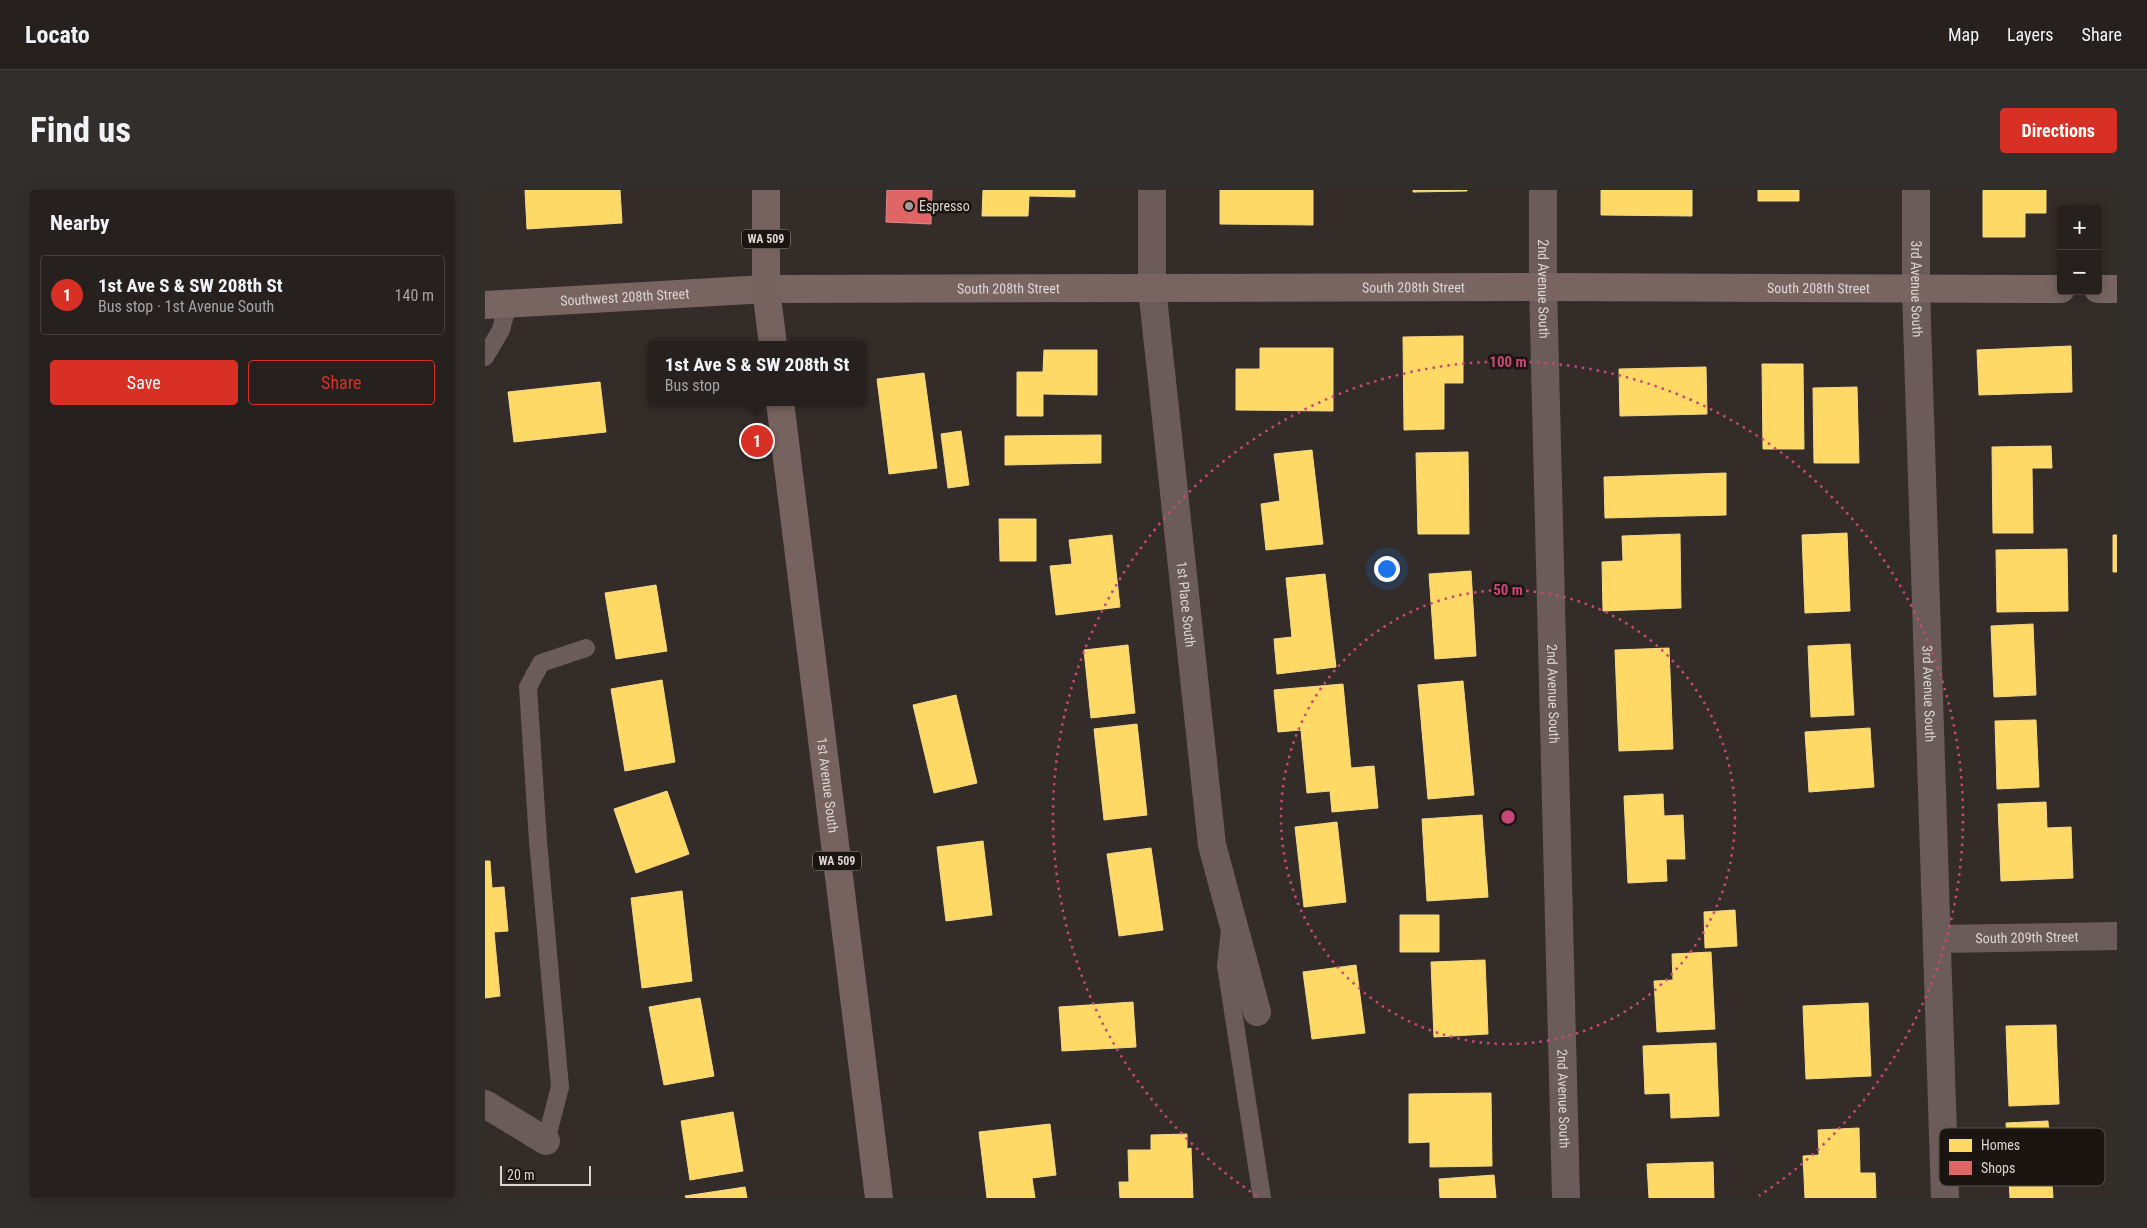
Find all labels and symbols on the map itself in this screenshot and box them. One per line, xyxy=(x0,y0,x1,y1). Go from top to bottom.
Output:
place label: Espresso xyxy=(919,198,970,214)
marker: Espresso xyxy=(903,200,915,212)
road number: WA 509 xyxy=(742,230,790,249)
street label: 2nd Avenue South xyxy=(1535,239,1552,339)
street label: 3rd Avenue South xyxy=(1908,241,1926,338)
street label: South 208th Street xyxy=(1362,279,1465,295)
street label: South 208th Street xyxy=(957,280,1060,297)
street label: South 208th Street xyxy=(1767,280,1870,296)
street label: Southwest 208th Street xyxy=(560,285,690,309)
text: 100 m xyxy=(1489,353,1527,371)
pin: 1 xyxy=(741,422,773,460)
your location xyxy=(1374,556,1400,582)
street label: 1st Place South xyxy=(1173,560,1199,648)
text: 50 m xyxy=(1493,581,1523,599)
street label: 2nd Avenue South xyxy=(1544,644,1563,744)
street label: 3rd Avenue South xyxy=(1919,645,1938,742)
street label: 1st Avenue South xyxy=(814,736,842,834)
centre of rings xyxy=(1499,808,1517,826)
road number: WA 509 xyxy=(813,851,861,870)
street label: South 209th Street xyxy=(1975,929,2079,946)
street label: 2nd Avenue South xyxy=(1554,1049,1573,1149)
legend xyxy=(1939,1128,2105,1186)
text: Homes xyxy=(1981,1137,2020,1153)
text: Shops xyxy=(1981,1160,2015,1176)
scale bar xyxy=(500,1163,591,1186)

